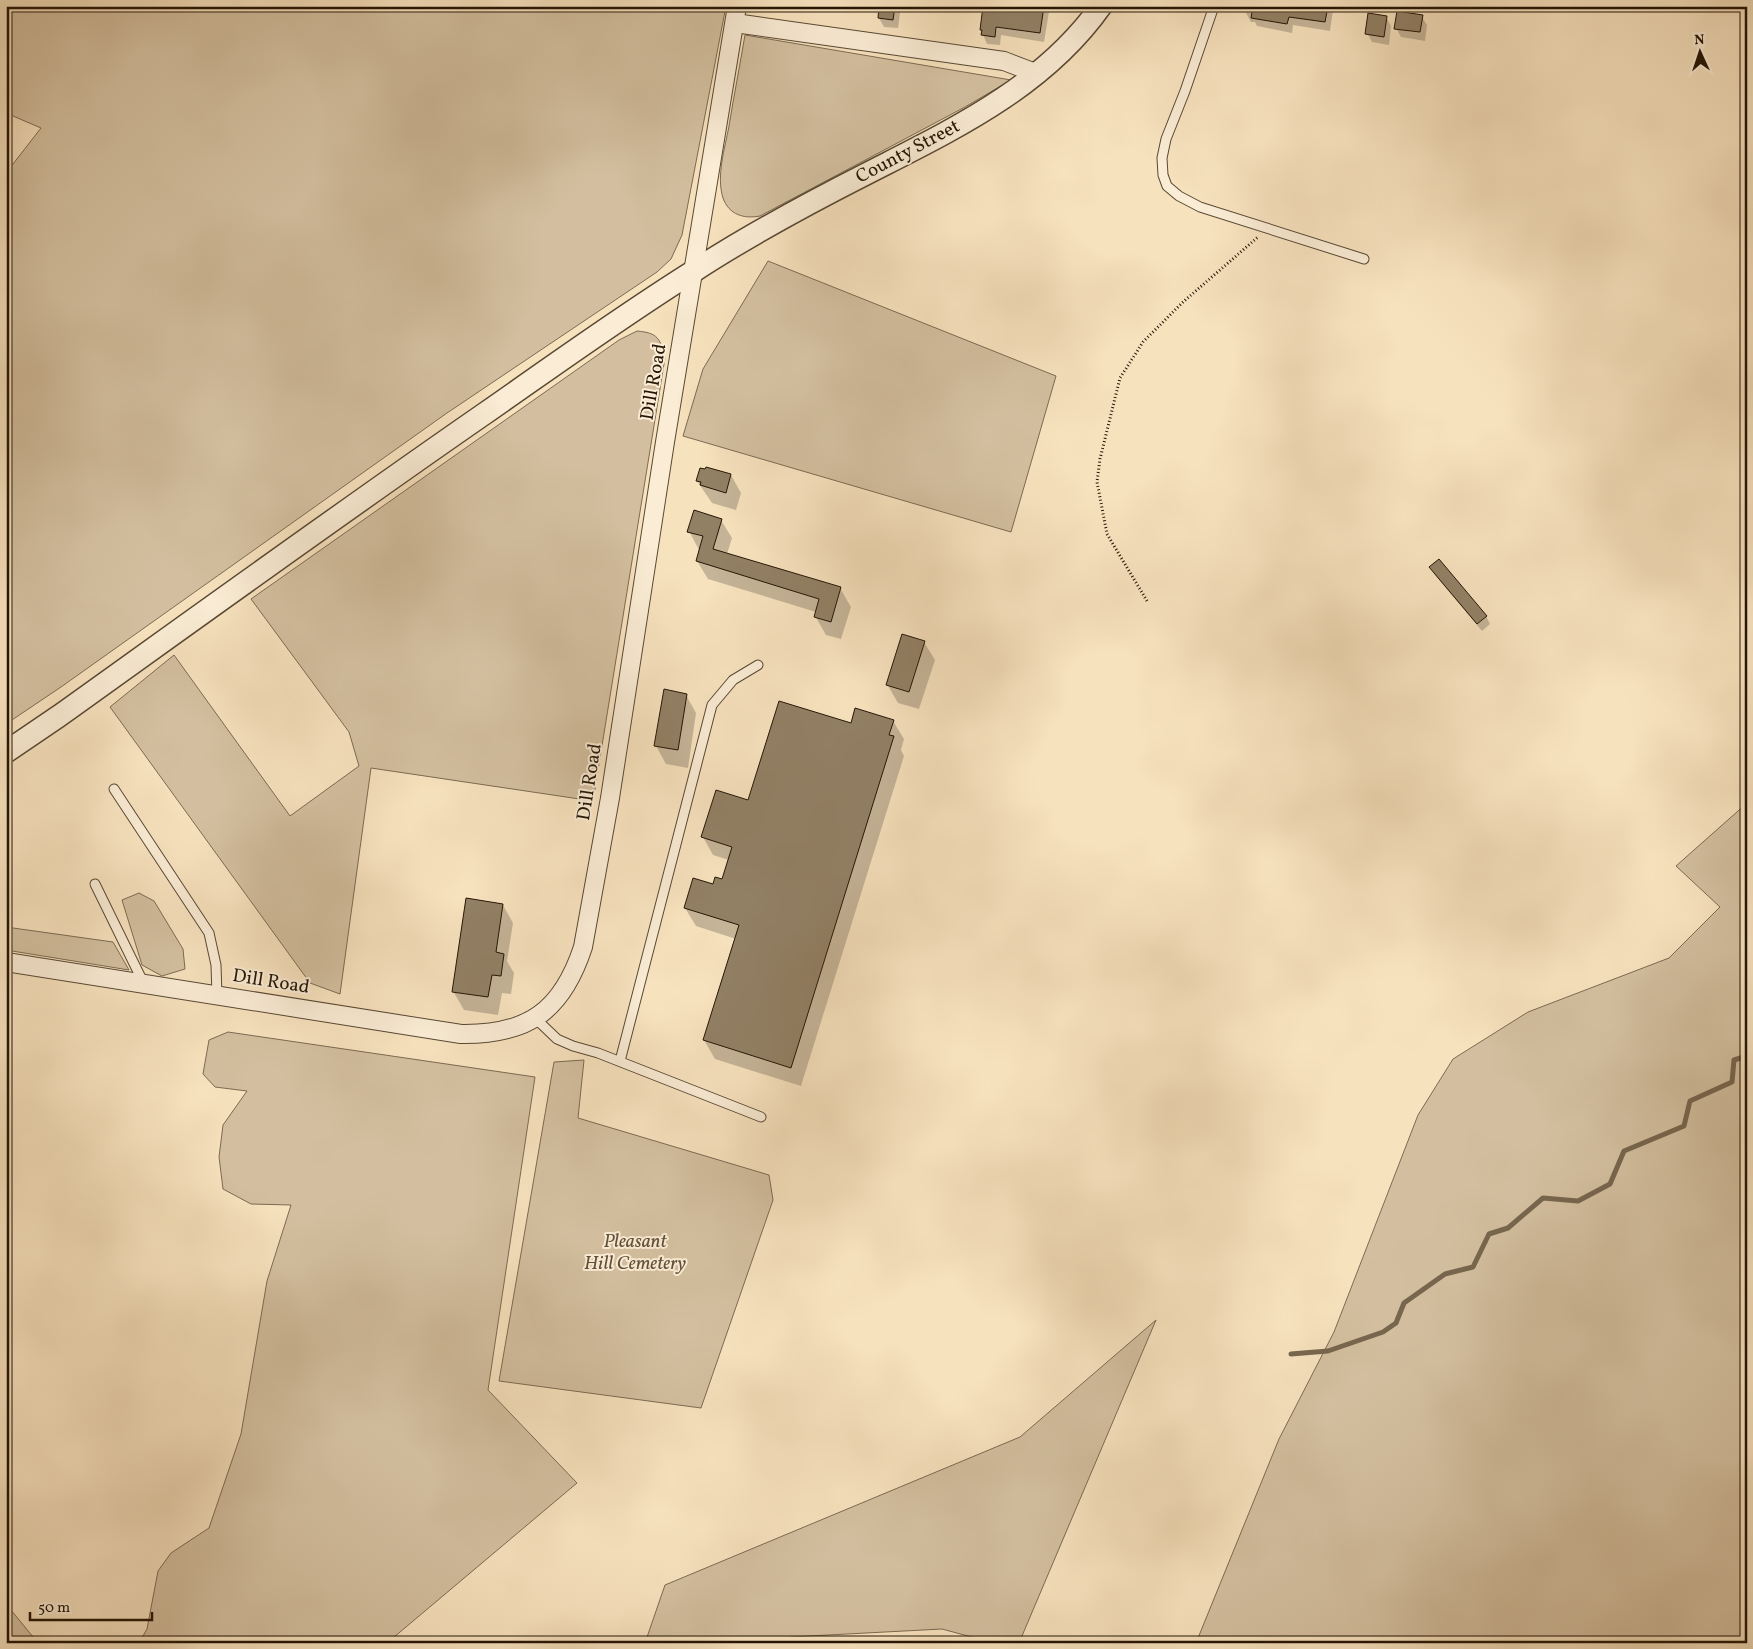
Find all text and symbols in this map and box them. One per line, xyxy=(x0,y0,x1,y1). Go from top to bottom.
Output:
north arrow xyxy=(1676,28,1726,78)
text: N xyxy=(1694,31,1705,50)
street label: County Street xyxy=(851,113,965,190)
street label: Dill Road xyxy=(634,342,674,422)
street label: Dill Road xyxy=(571,742,609,822)
street label: Dill Road xyxy=(231,963,311,1001)
park label: Pleasant Hill Cemetery xyxy=(584,1229,686,1277)
scale bar xyxy=(30,1589,152,1621)
text: 50 m xyxy=(38,1598,70,1619)

